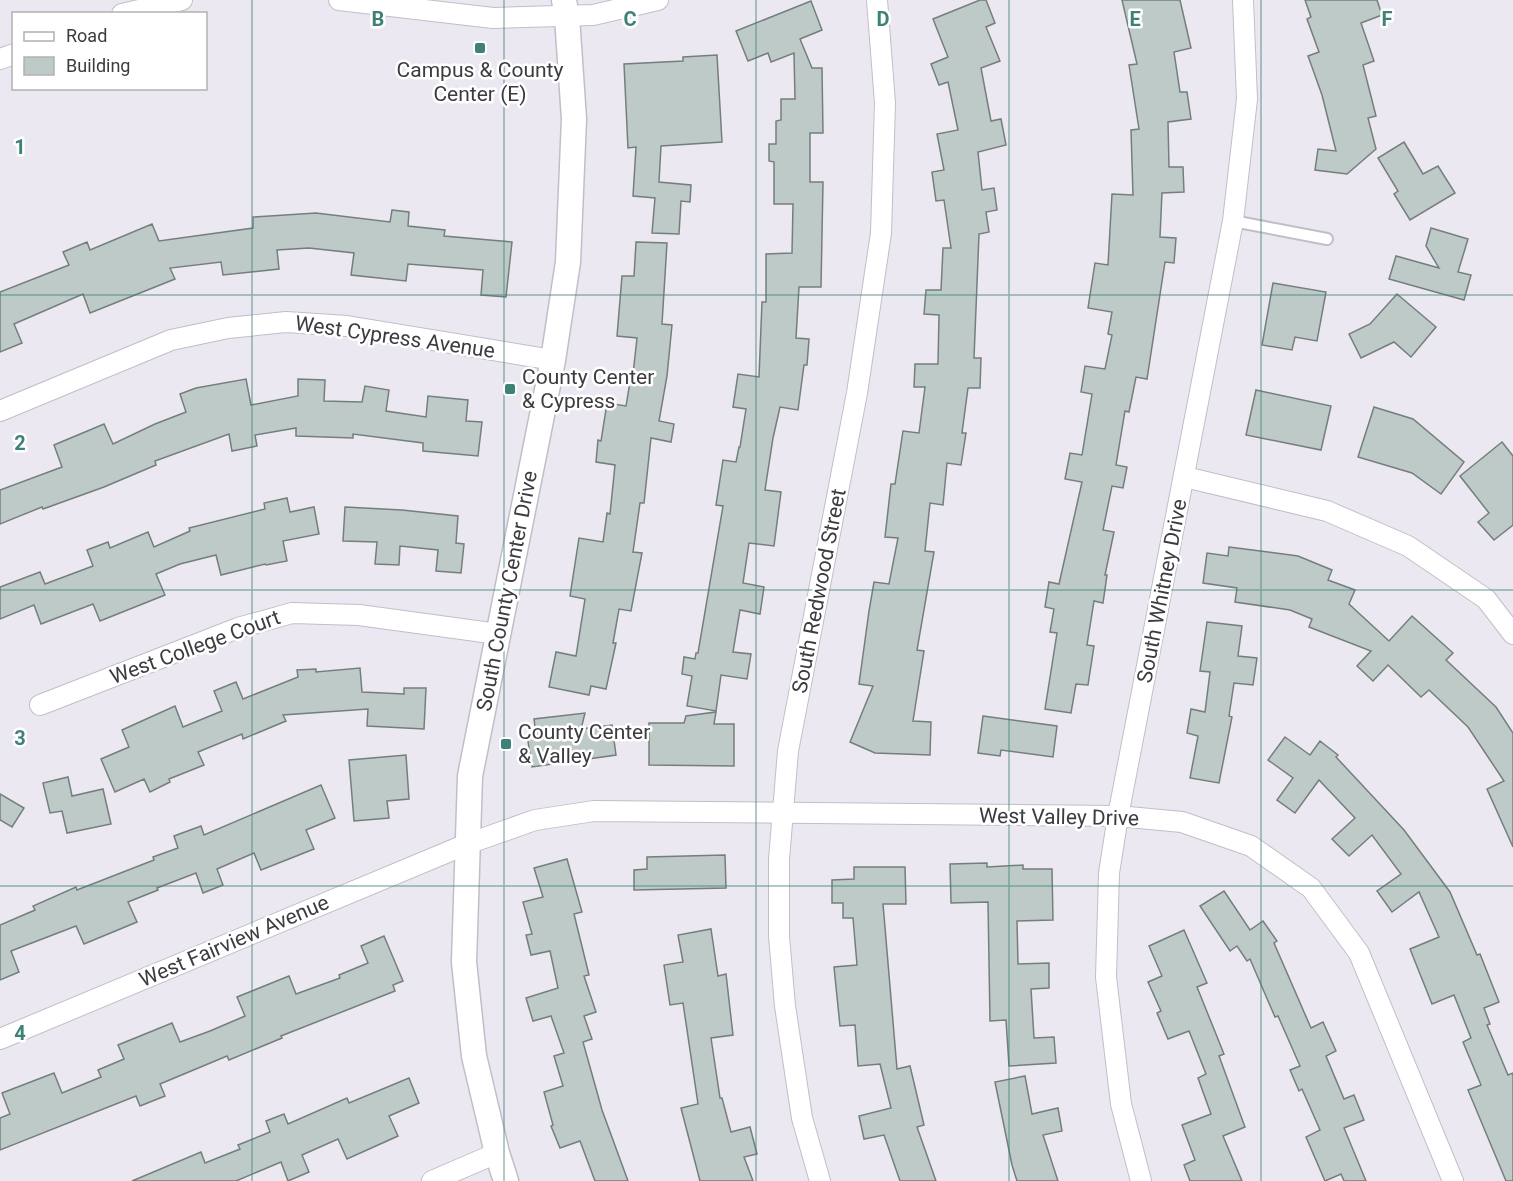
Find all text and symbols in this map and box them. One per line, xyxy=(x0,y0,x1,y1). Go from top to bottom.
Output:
text: B xyxy=(372,7,384,31)
text: C xyxy=(623,7,637,31)
text: D xyxy=(877,7,890,31)
text: E xyxy=(1129,7,1141,31)
text: F xyxy=(1382,7,1393,31)
legend xyxy=(12,12,207,90)
text: Road xyxy=(66,25,107,46)
marker: Campus & County Center (E) xyxy=(473,41,487,55)
text: Building xyxy=(66,55,130,76)
place label: Campus & County Center (E) xyxy=(397,58,563,106)
text: 1 xyxy=(14,135,26,159)
street label: West Cypress Avenue xyxy=(294,311,496,363)
place label: County Center & Cypress xyxy=(522,365,654,413)
marker: County Center & Cypress xyxy=(503,382,517,396)
text: 2 xyxy=(14,431,26,455)
street label: South County Center Drive xyxy=(472,469,542,713)
street label: South Redwood Street xyxy=(787,487,851,695)
street label: South Whitney Drive xyxy=(1132,497,1192,685)
street label: West College Court xyxy=(107,605,283,689)
place label: County Center & Valley xyxy=(518,720,650,768)
text: 3 xyxy=(14,726,26,750)
marker: County Center & Valley xyxy=(499,737,513,751)
street label: West Valley Drive xyxy=(979,804,1139,830)
street label: West Fairview Avenue xyxy=(136,890,332,992)
text: 4 xyxy=(14,1021,26,1045)

